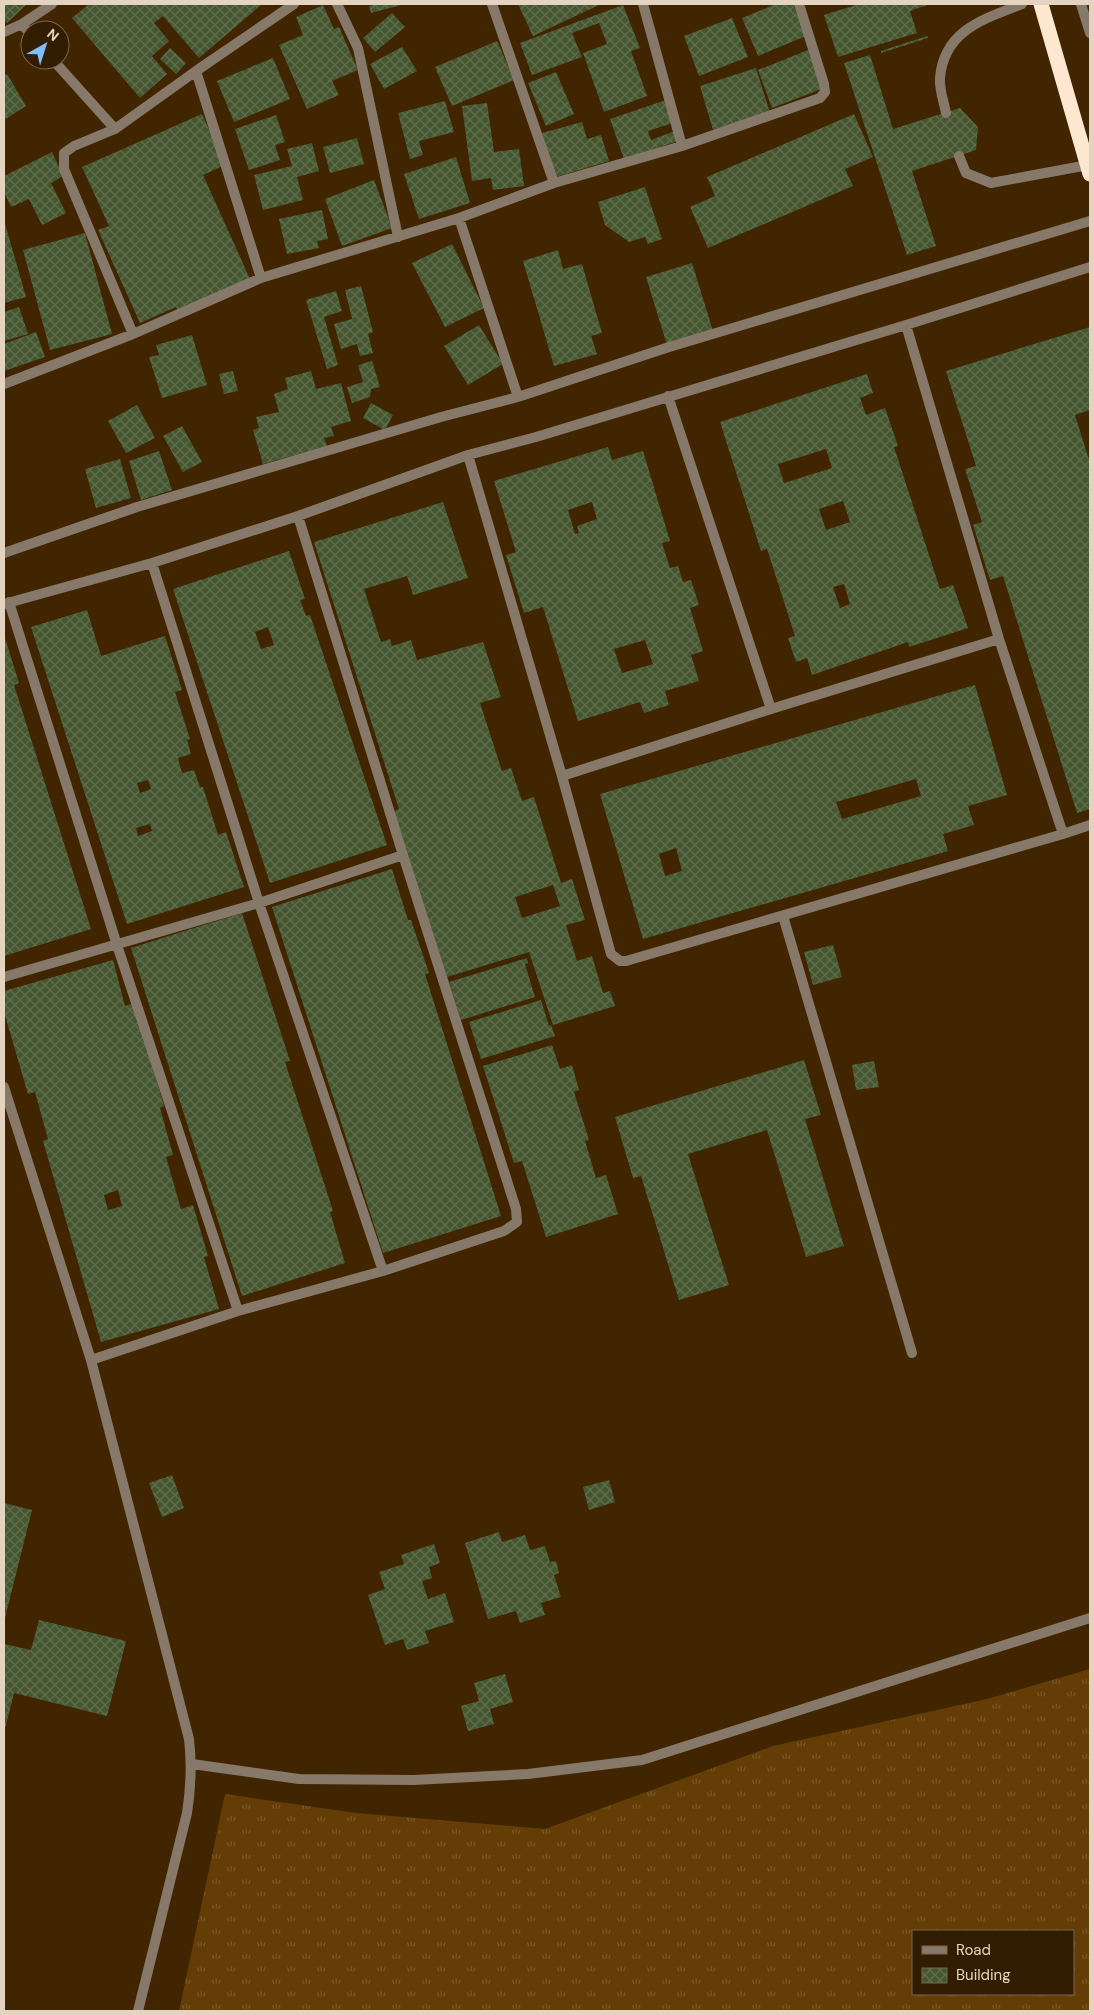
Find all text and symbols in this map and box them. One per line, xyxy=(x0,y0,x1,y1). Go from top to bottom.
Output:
north arrow xyxy=(20,20,70,70)
text: N xyxy=(44,25,63,45)
legend xyxy=(912,1930,1074,1995)
text: Road xyxy=(956,1940,991,1960)
text: Building xyxy=(956,1965,1011,1985)

